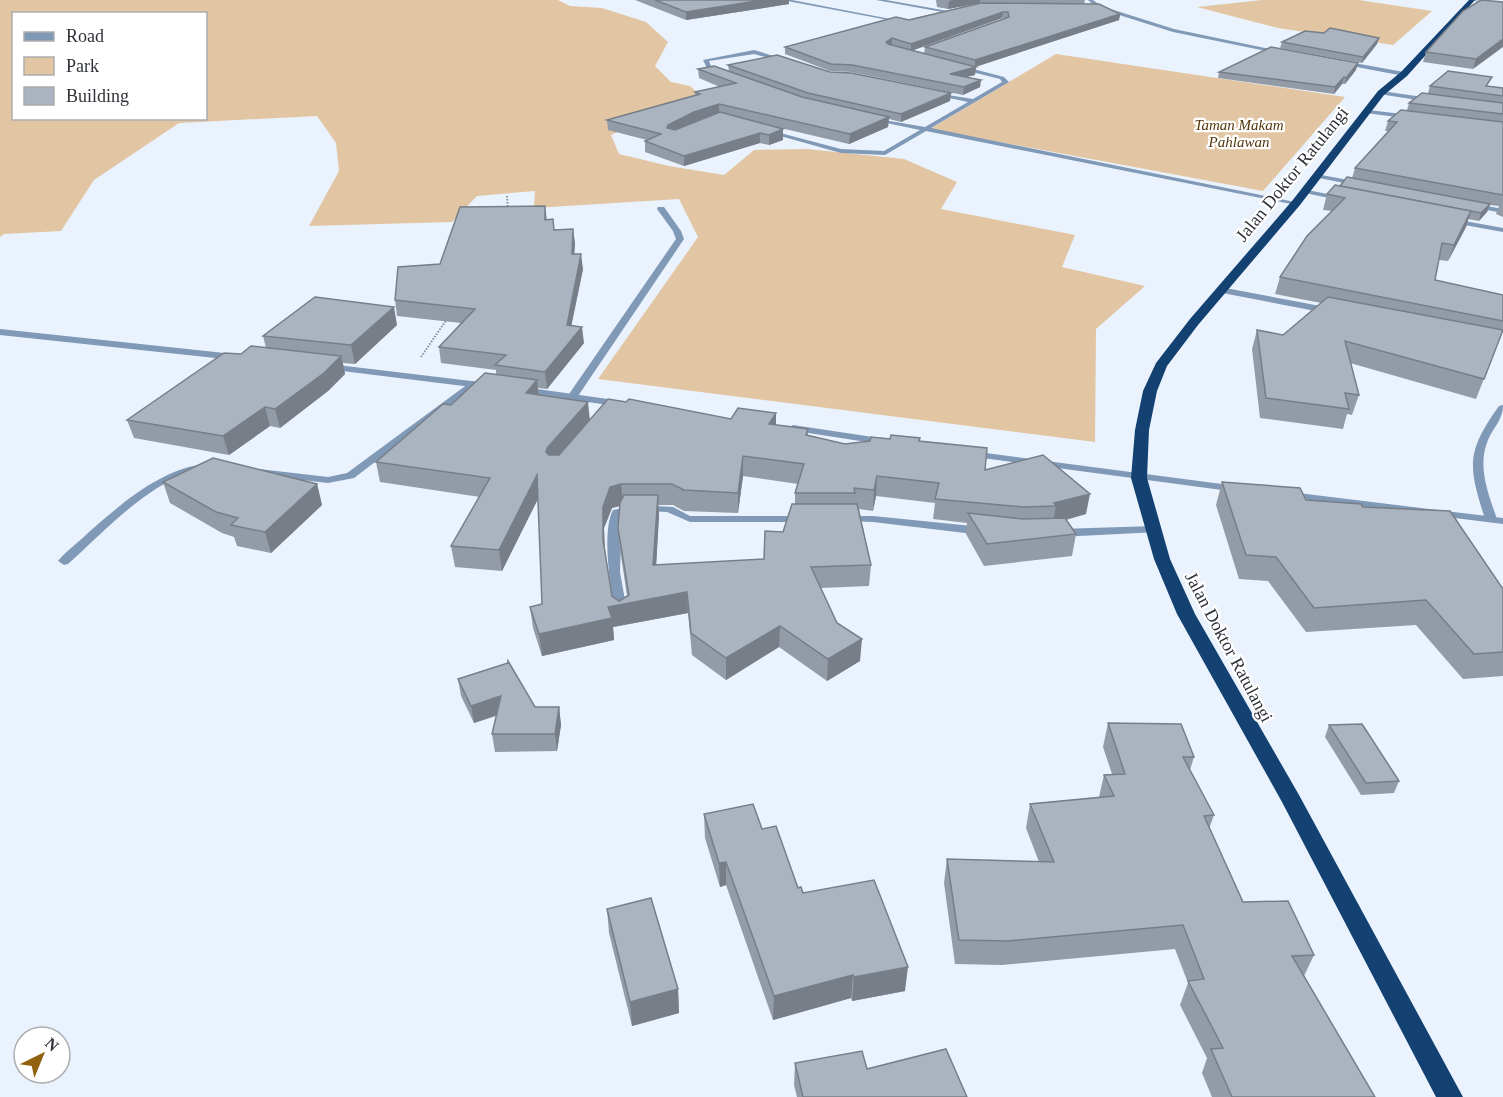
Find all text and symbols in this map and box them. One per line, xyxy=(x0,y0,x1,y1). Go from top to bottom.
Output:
legend xyxy=(12,12,207,120)
text: Road xyxy=(66,26,104,46)
text: Park xyxy=(66,56,99,76)
text: Building xyxy=(66,86,129,106)
street label: Jalan Doktor Ratulangi xyxy=(1232,103,1352,245)
park label: Taman Makam Pahlawan xyxy=(1194,117,1284,150)
street label: Jalan Doktor Ratulangi xyxy=(1181,569,1277,725)
north arrow xyxy=(12,1025,72,1085)
text: N xyxy=(42,1034,62,1055)

